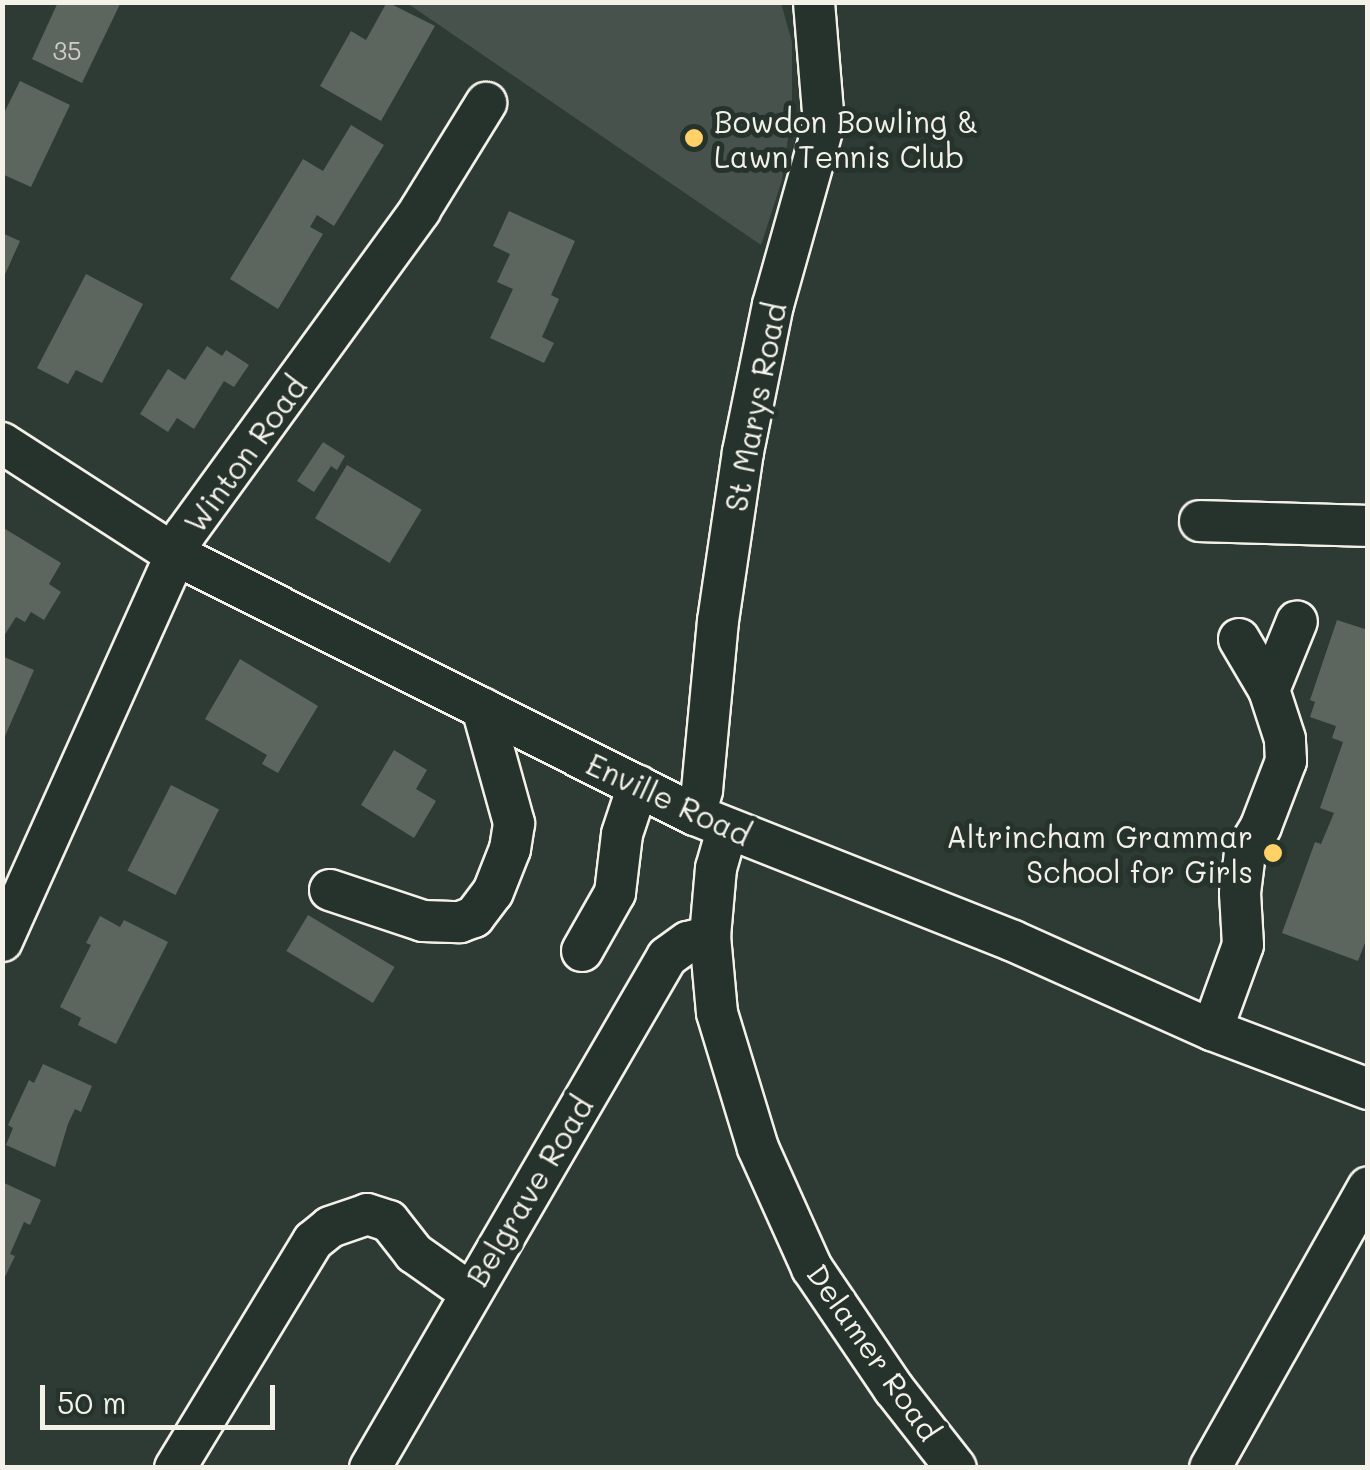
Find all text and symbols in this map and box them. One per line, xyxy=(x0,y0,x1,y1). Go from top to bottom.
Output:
house number: 35 xyxy=(52,35,82,65)
place label: Bowdon Bowling & Lawn Tennis Club xyxy=(714,103,978,174)
marker: Bowdon Bowling & Lawn Tennis Club xyxy=(683,127,705,149)
street label: St Marys Road xyxy=(717,300,793,514)
street label: Winton Road xyxy=(176,369,314,539)
street label: Enville Road xyxy=(581,745,757,853)
place label: Altrincham Grammar School for Girls xyxy=(946,818,1253,888)
marker: Altrincham Grammar School for Girls xyxy=(1262,842,1284,864)
street label: Belgrave Road xyxy=(458,1090,600,1292)
street label: Delamer Road xyxy=(800,1257,948,1447)
scale bar xyxy=(45,1365,280,1427)
text: 50 m xyxy=(57,1382,127,1422)

